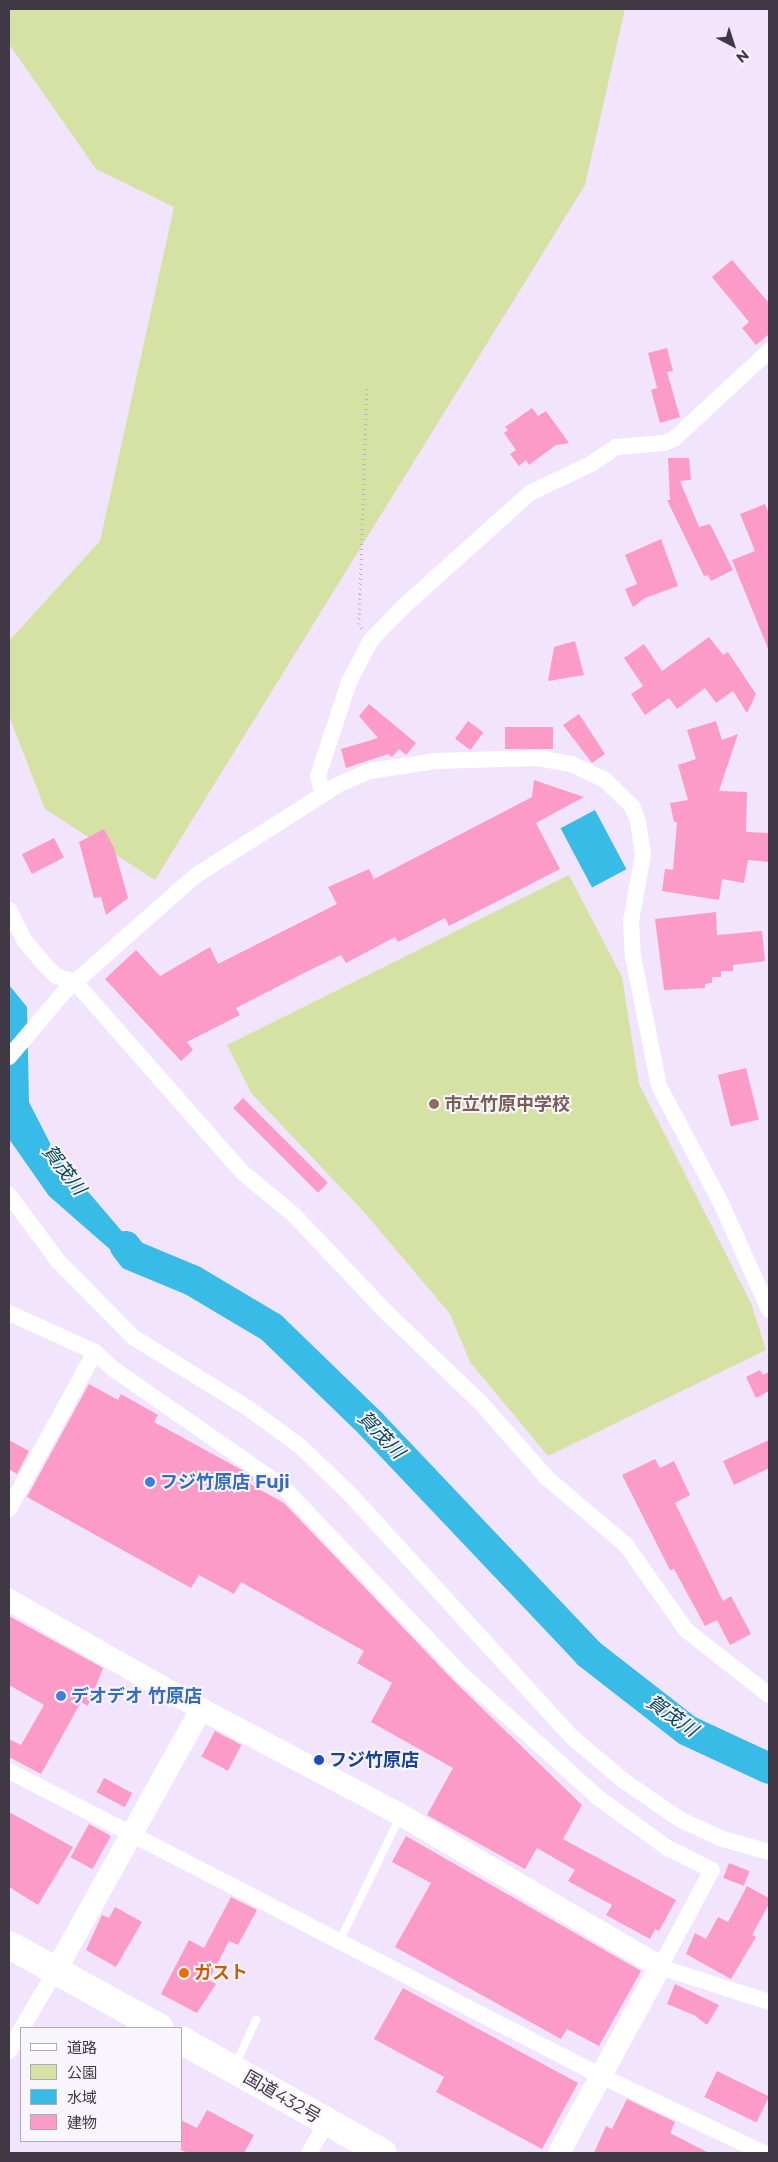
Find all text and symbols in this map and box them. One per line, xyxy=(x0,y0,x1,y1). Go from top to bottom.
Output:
north arrow xyxy=(708,20,758,70)
text: N xyxy=(733,46,753,67)
place label: 市立竹原中学校 xyxy=(444,1093,570,1115)
marker: 市立竹原中学校 xyxy=(428,1098,440,1110)
water label: 賀茂川 xyxy=(37,1141,91,1199)
water label: 賀茂川 xyxy=(353,1407,409,1463)
place label: フジ竹原店 Fuji xyxy=(160,1471,290,1493)
marker: フジ竹原店 Fuji xyxy=(144,1476,156,1488)
place label: デオデオ 竹原店 xyxy=(71,1685,202,1707)
marker: デオデオ 竹原店 xyxy=(55,1690,67,1702)
water label: 賀茂川 xyxy=(642,1690,702,1742)
place label: フジ竹原店 xyxy=(329,1749,419,1771)
marker: フジ竹原店 xyxy=(313,1754,325,1766)
place label: ガスト xyxy=(194,1962,248,1984)
marker: ガスト xyxy=(178,1967,190,1979)
legend xyxy=(20,2027,182,2142)
text: 道路 xyxy=(67,2038,97,2057)
text: 公園 xyxy=(67,2063,97,2082)
street label: 国道432号 xyxy=(239,2066,325,2128)
text: 水域 xyxy=(67,2088,97,2107)
text: 建物 xyxy=(67,2113,97,2132)

